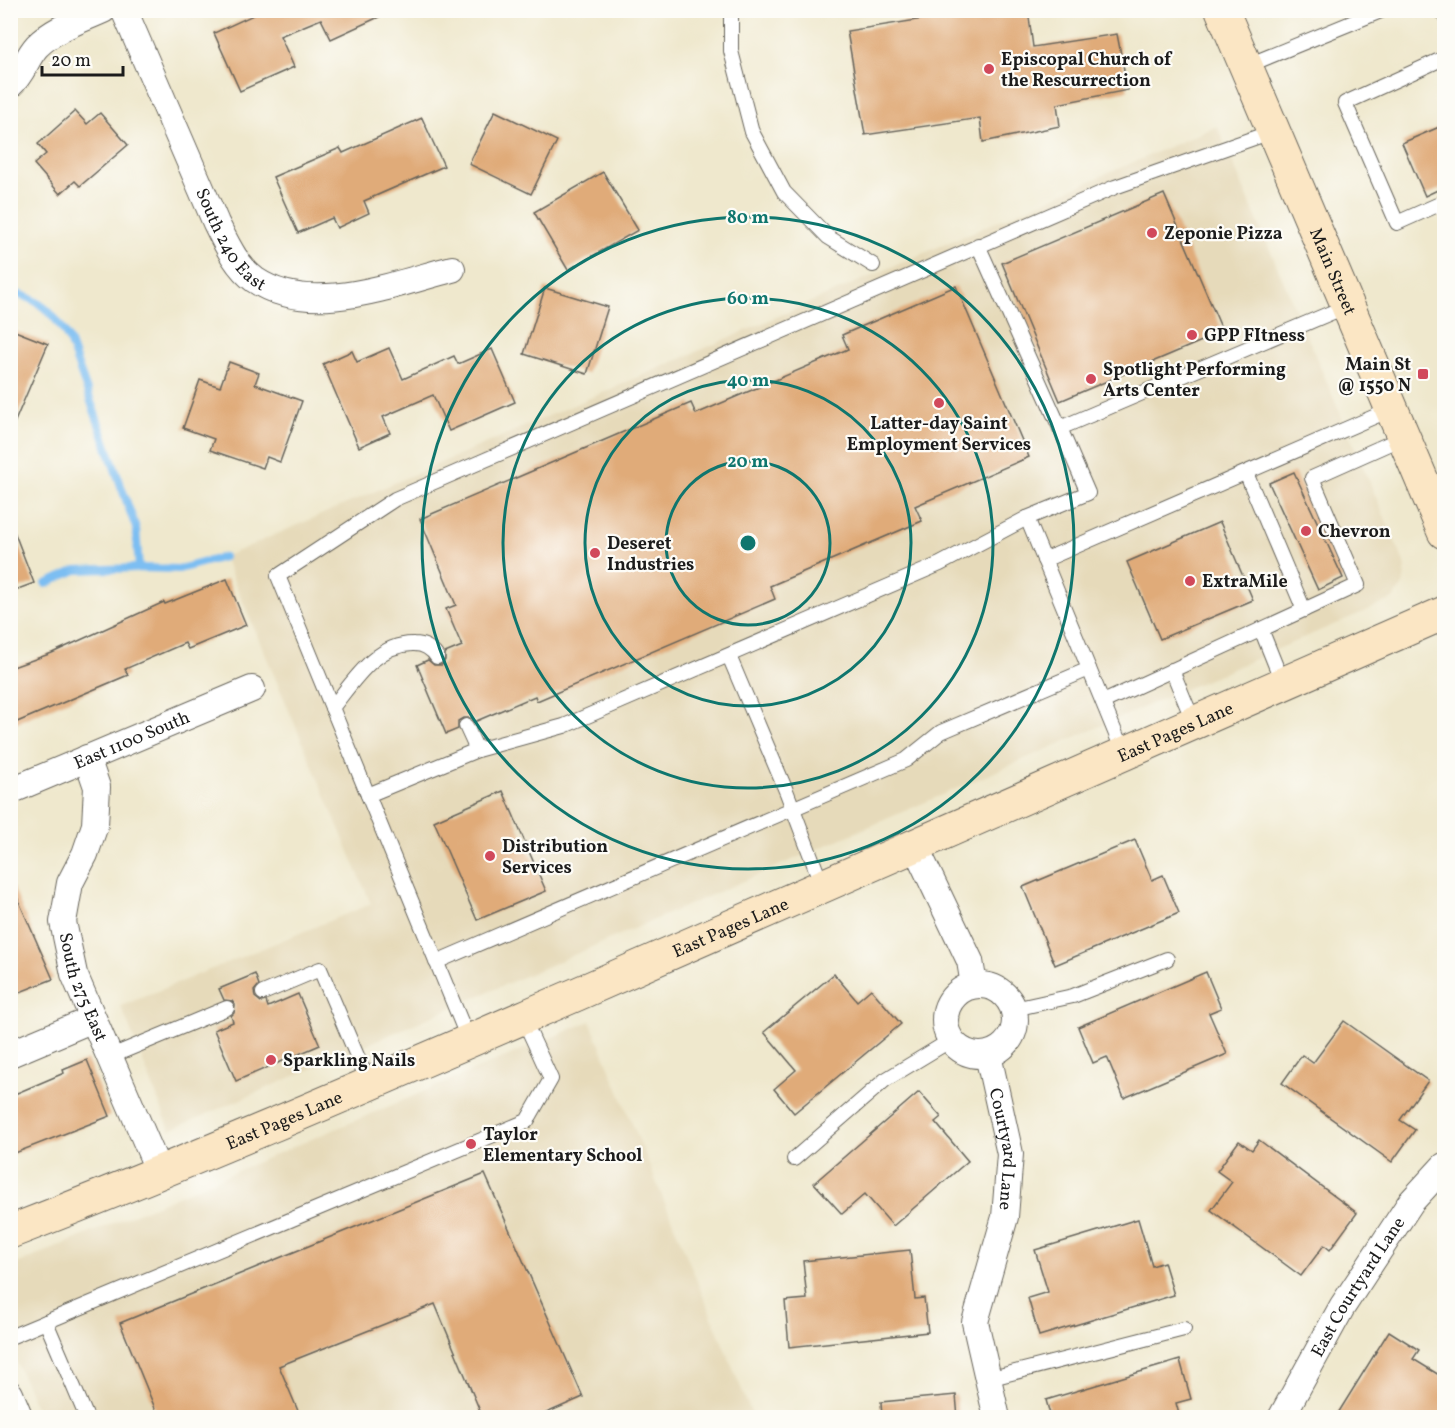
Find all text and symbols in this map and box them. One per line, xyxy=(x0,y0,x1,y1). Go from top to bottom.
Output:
scale bar xyxy=(42,39,123,77)
place label: Episcopal Church of the Rescurrection xyxy=(1001,48,1173,94)
text: 20 m xyxy=(51,49,91,74)
marker: Episcopal Church of the Rescurrection xyxy=(982,62,996,76)
street label: South 240 East xyxy=(188,185,270,298)
text: 80 m xyxy=(727,206,769,231)
place label: Zeponie Pizza xyxy=(1164,222,1283,247)
street label: Main Street xyxy=(1302,224,1361,320)
marker: Zeponie Pizza xyxy=(1145,226,1159,240)
text: 60 m xyxy=(727,287,769,312)
place label: GPP FItness xyxy=(1204,324,1305,349)
marker: GPP FItness xyxy=(1185,328,1199,342)
place label: Main St @ 1550 N xyxy=(1337,353,1411,399)
place label: Spotlight Performing Arts Center xyxy=(1103,358,1286,404)
marker: Main St @ 1550 N xyxy=(1416,367,1430,381)
text: 40 m xyxy=(727,369,769,394)
marker: Spotlight Performing Arts Center xyxy=(1084,372,1098,386)
marker: Latter-day Saint Employment Services xyxy=(932,396,946,410)
place label: Latter-day Saint Employment Services xyxy=(847,412,1031,458)
text: 20 m xyxy=(727,450,769,475)
place label: Chevron xyxy=(1318,520,1391,545)
marker: Chevron xyxy=(1299,524,1313,538)
place label: Deseret Industries xyxy=(607,532,694,578)
centre of rings xyxy=(738,533,758,553)
marker: Deseret Industries xyxy=(588,546,602,560)
place label: ExtraMile xyxy=(1202,570,1288,595)
marker: ExtraMile xyxy=(1183,574,1197,588)
street label: East Pages Lane xyxy=(1114,697,1238,770)
street label: East 1100 South xyxy=(70,705,194,777)
place label: Distribution Services xyxy=(502,835,608,881)
marker: Distribution Services xyxy=(483,849,497,863)
street label: East Pages Lane xyxy=(669,893,793,965)
street label: South 275 East xyxy=(52,931,113,1046)
place label: Sparkling Nails xyxy=(283,1049,415,1074)
marker: Sparkling Nails xyxy=(264,1053,278,1067)
street label: East Pages Lane xyxy=(223,1086,347,1157)
street label: Courtyard Lane xyxy=(982,1086,1021,1211)
place label: Taylor Elementary School xyxy=(483,1123,643,1169)
marker: Taylor Elementary School xyxy=(464,1137,478,1151)
street label: East Courtyard Lane xyxy=(1306,1212,1412,1362)

